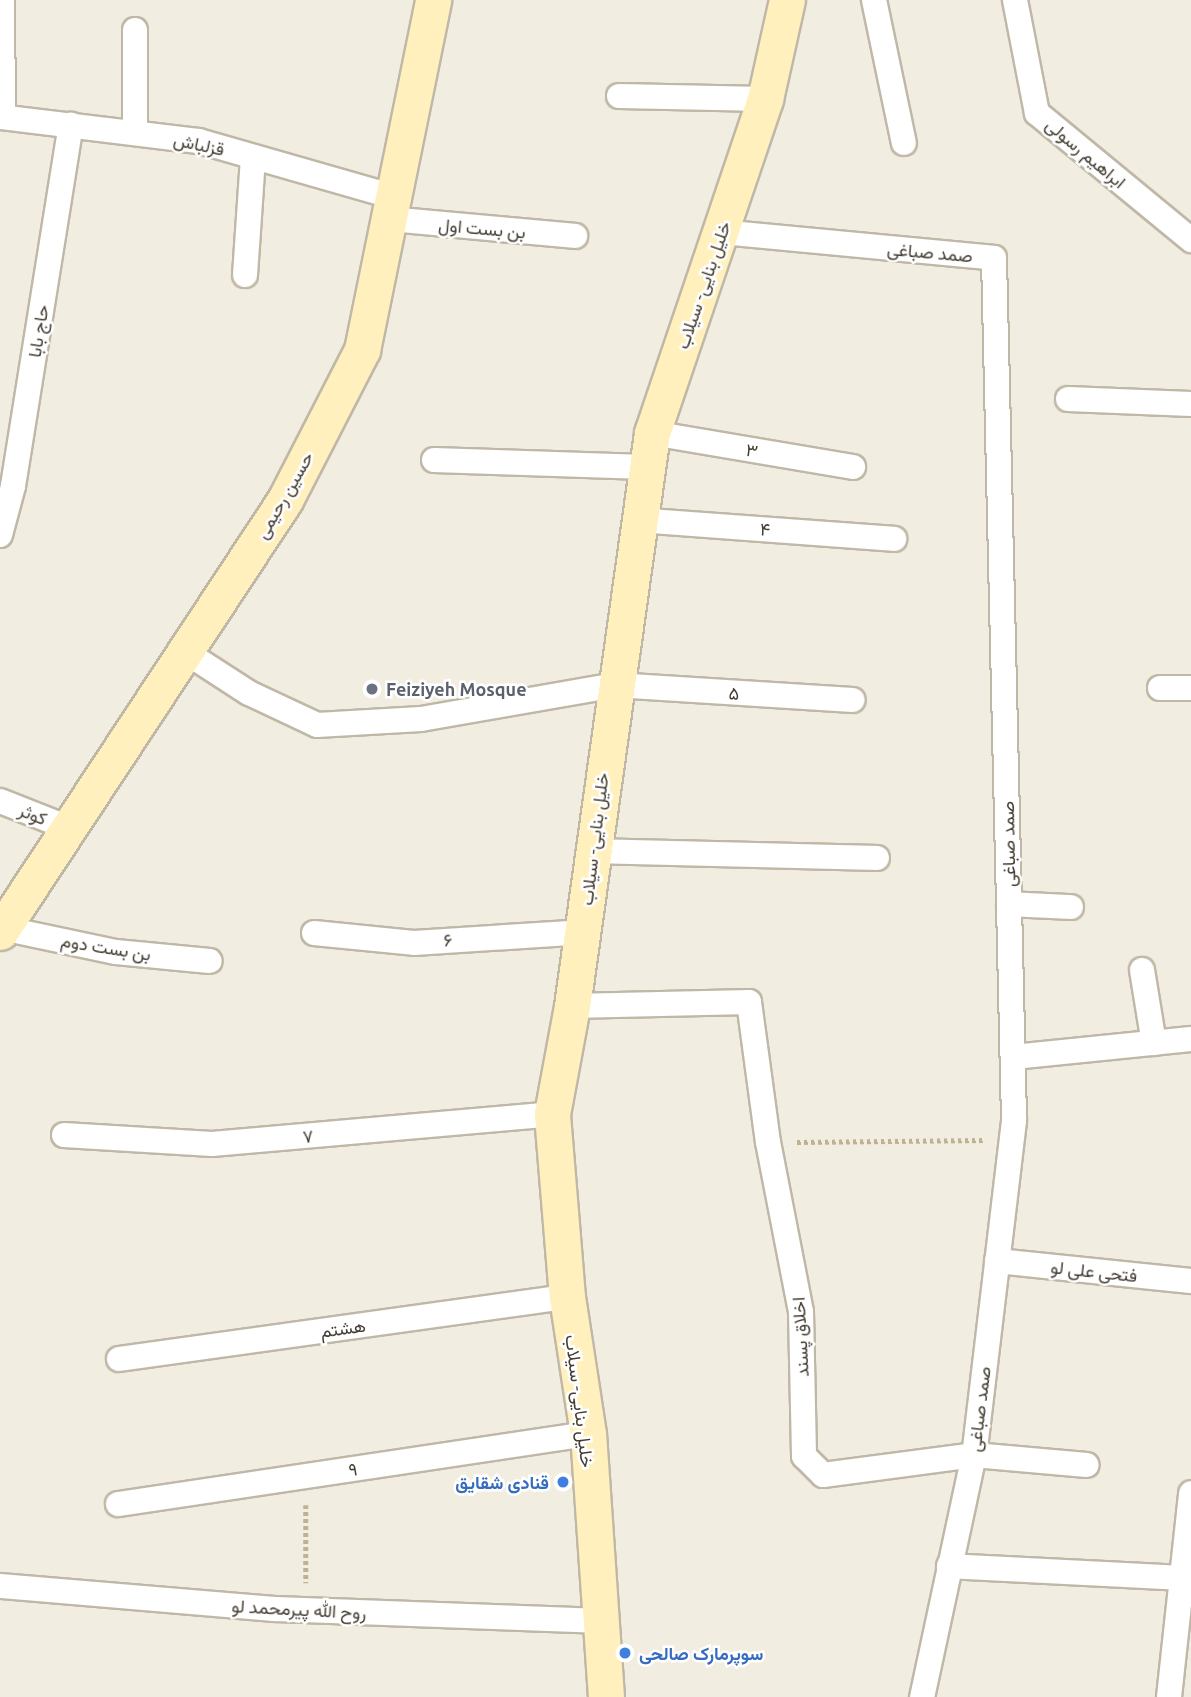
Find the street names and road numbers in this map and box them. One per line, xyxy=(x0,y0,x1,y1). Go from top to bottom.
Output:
street label: ابراهیم رسولی xyxy=(1042,113,1130,193)
street label: قزلباش xyxy=(172,128,226,160)
street label: بن بست اول xyxy=(437,213,527,243)
street label: خلیل بنایی- سیلاب xyxy=(671,218,735,352)
street label: صمد صباغی xyxy=(886,237,974,267)
street label: حاج بابا xyxy=(23,303,53,359)
street label: ۳ xyxy=(744,438,760,462)
street label: حسین رحیمی xyxy=(250,448,318,542)
street label: ۴ xyxy=(759,518,771,540)
street label: ۵ xyxy=(728,682,740,704)
street label: خلیل بنایی- سیلاب xyxy=(575,771,613,907)
street label: کوثر xyxy=(16,799,50,829)
street label: صمد صباغی xyxy=(996,801,1020,887)
street label: بن بست دوم xyxy=(59,929,153,965)
street label: ۶ xyxy=(443,929,453,951)
street label: ۷ xyxy=(302,1125,314,1147)
street label: فتحی علی لو xyxy=(1050,1256,1138,1286)
street label: اخلاق پسند xyxy=(787,1296,813,1378)
street label: هشتم xyxy=(319,1314,367,1342)
street label: خلیل بنایی- سیلاب xyxy=(561,1333,599,1469)
street label: صمد صباغی xyxy=(963,1365,995,1453)
street label: ۹ xyxy=(347,1458,359,1480)
street label: روح الله پیرمحمد لو xyxy=(231,1595,367,1623)

